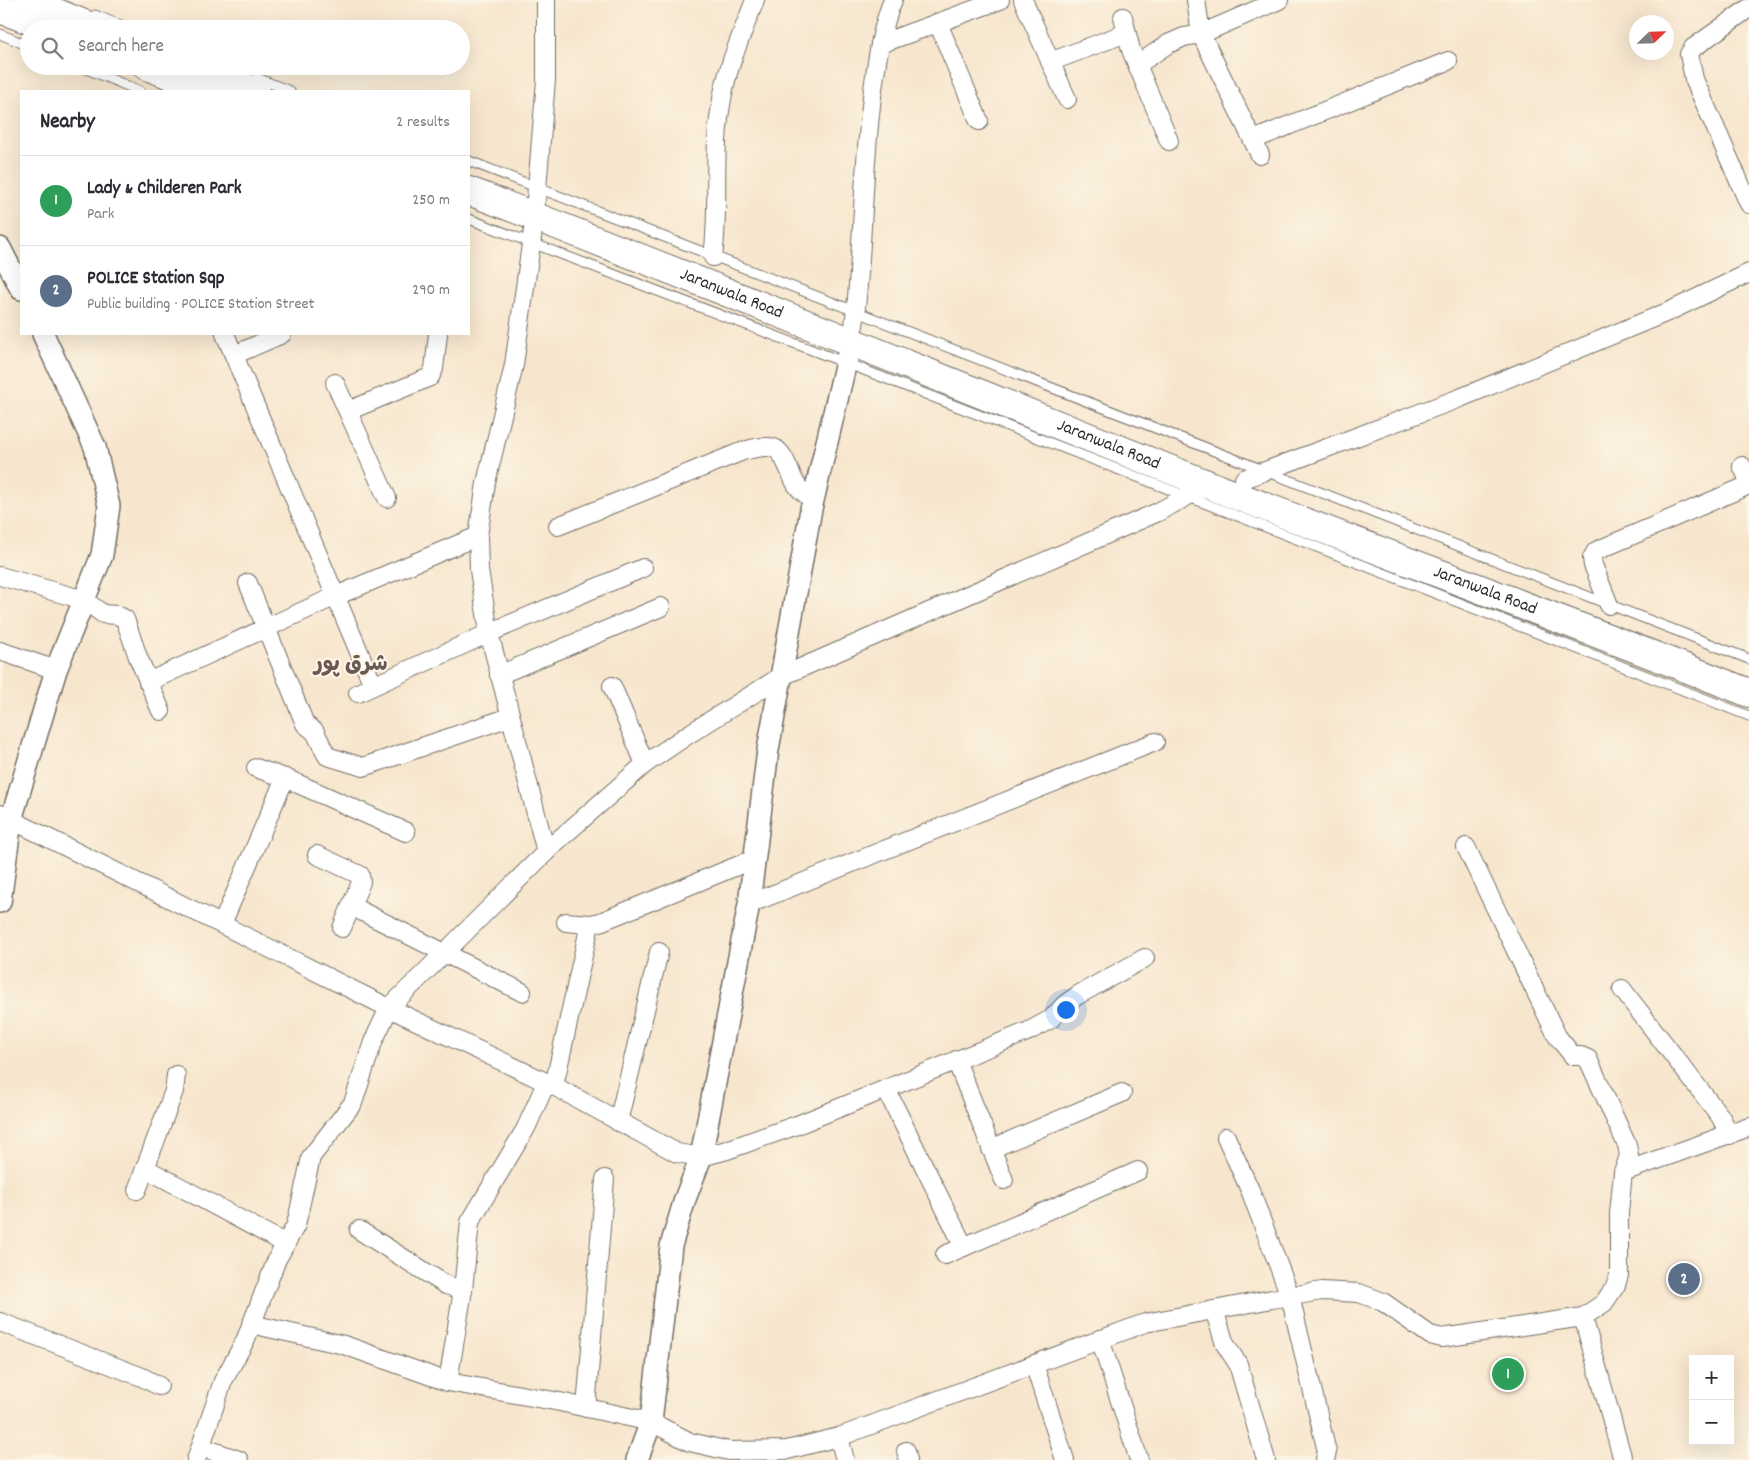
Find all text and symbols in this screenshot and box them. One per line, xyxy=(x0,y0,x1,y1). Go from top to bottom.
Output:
north arrow xyxy=(1629,15,1674,60)
search box xyxy=(20,20,470,75)
icon: search xyxy=(38,34,66,62)
text: Search here xyxy=(78,34,164,61)
text: Nearby xyxy=(40,108,95,138)
text: 2 results xyxy=(396,111,450,134)
text: Lady & Childeren Park xyxy=(87,176,242,203)
text: 1 xyxy=(54,189,58,212)
text: 250 m xyxy=(412,189,450,212)
text: Park xyxy=(87,203,114,226)
street label: Jaranwala Road xyxy=(676,262,787,326)
text: POLICE Station Sqp xyxy=(87,266,225,293)
text: 2 xyxy=(53,279,60,302)
text: 290 m xyxy=(412,279,450,302)
text: Public building · POLICE Station Street xyxy=(87,293,314,316)
street label: Jaranwala Road xyxy=(1053,413,1164,477)
street label: Jaranwala Road xyxy=(1430,560,1541,622)
district label: شرق پور xyxy=(312,650,388,681)
your location xyxy=(1053,997,1079,1023)
pin: 2 xyxy=(1668,1260,1700,1298)
pin: 1 xyxy=(1492,1355,1524,1393)
map controls xyxy=(1689,1355,1734,1445)
button: + xyxy=(1689,1355,1734,1400)
button: − xyxy=(1689,1400,1734,1445)

